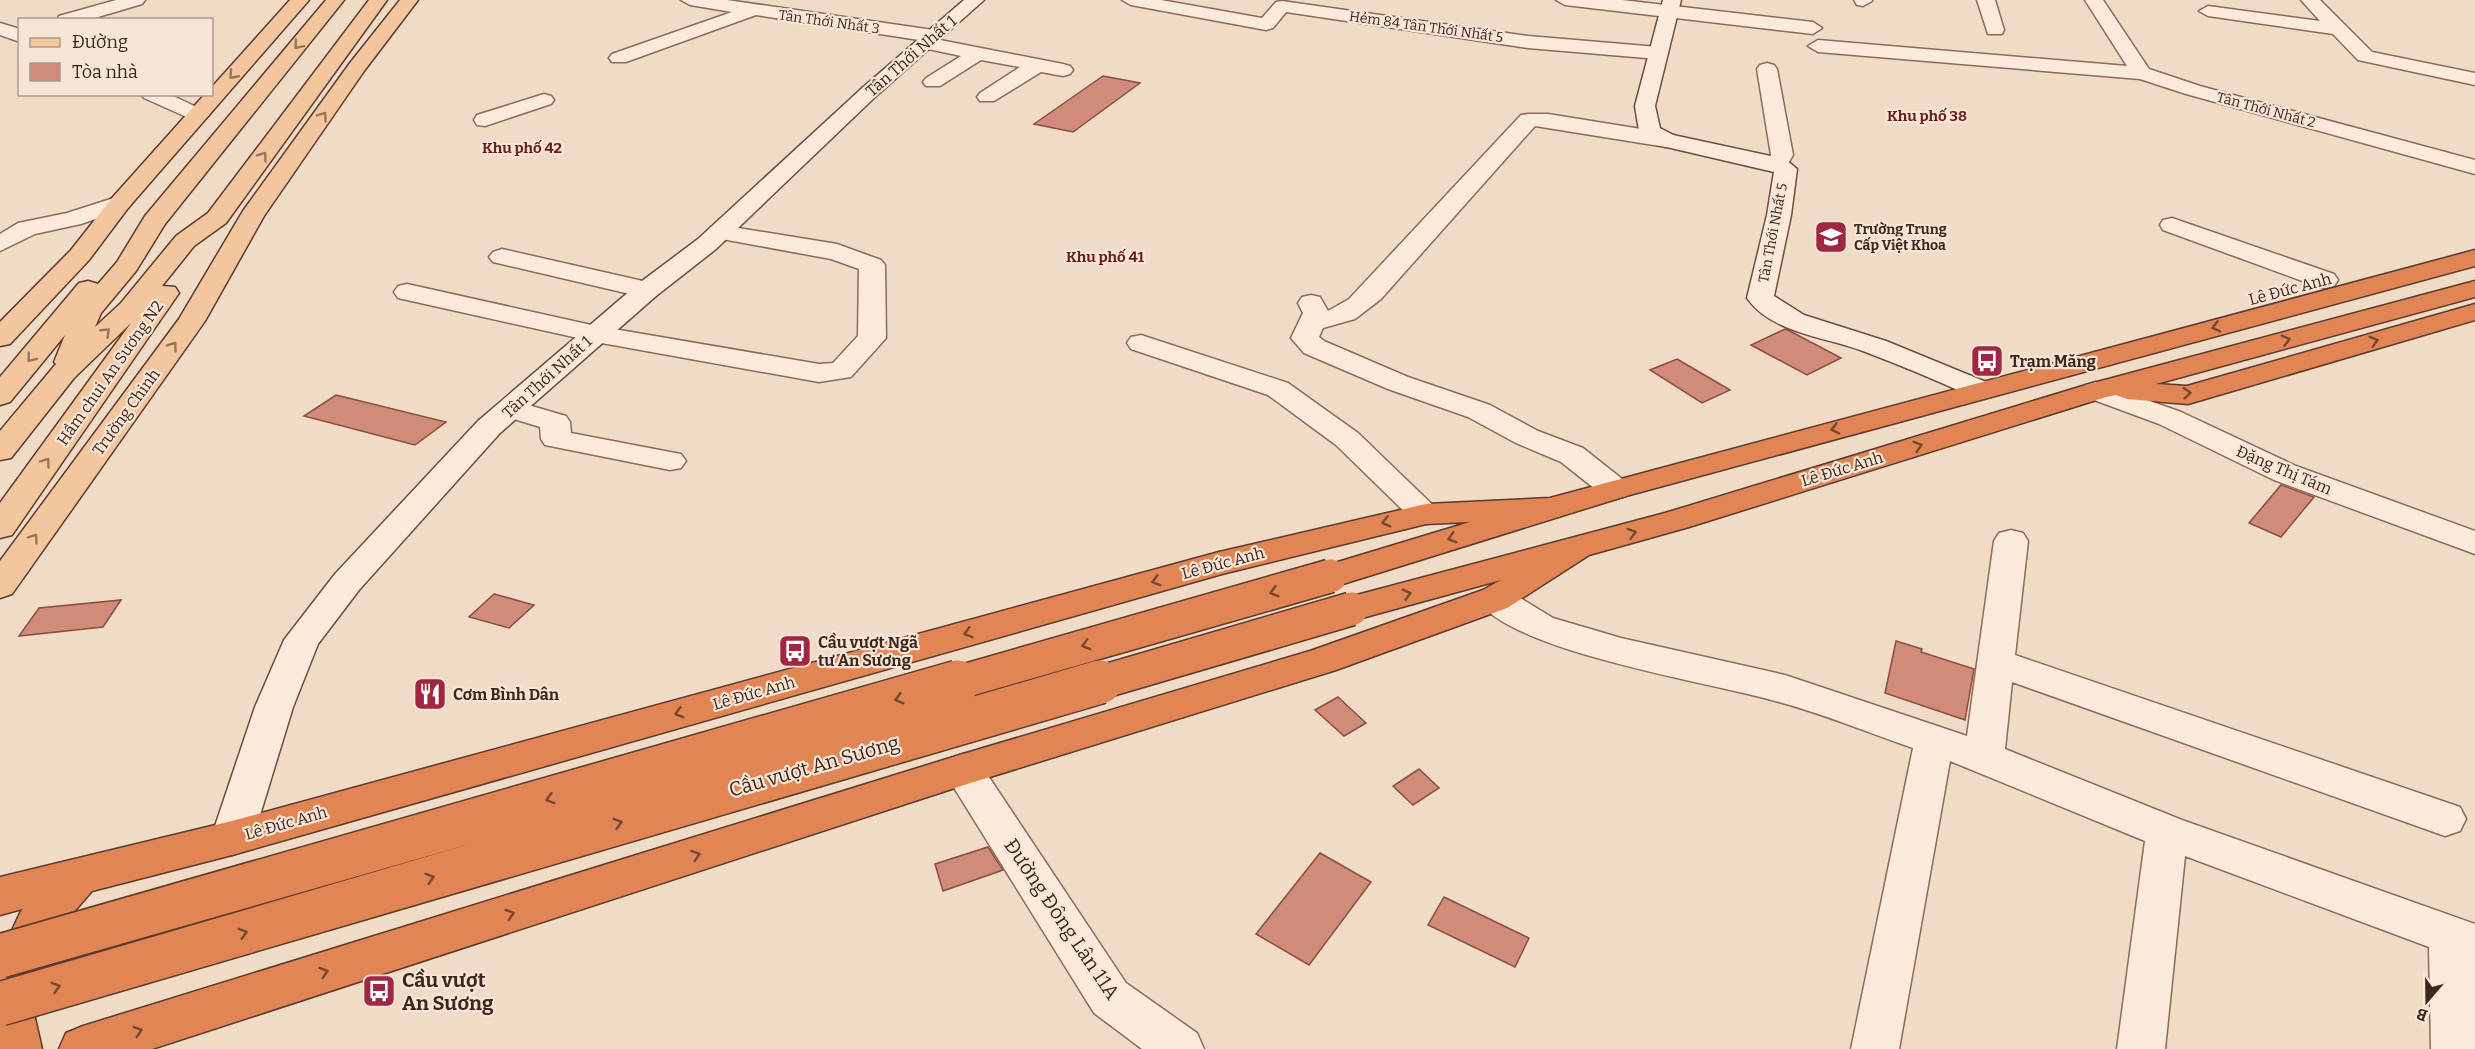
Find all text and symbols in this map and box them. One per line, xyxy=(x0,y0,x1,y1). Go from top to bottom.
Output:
street label: Tân Thới Nhất 3 xyxy=(777,6,881,38)
street label: Hẻm 84 Tân Thới Nhất 5 xyxy=(1348,7,1504,46)
street label: Tân Thới Nhất 1 xyxy=(861,10,961,100)
legend xyxy=(18,18,213,96)
text: Đường xyxy=(72,31,128,53)
one-way arrow xyxy=(294,38,305,49)
text: Tòa nhà xyxy=(72,61,138,83)
one-way arrow xyxy=(229,68,240,79)
street label: Tân Thới Nhất 2 xyxy=(2215,88,2317,131)
district label: Khu phố 38 xyxy=(1887,107,1967,125)
one-way arrow xyxy=(316,111,327,122)
district label: Khu phố 42 xyxy=(482,139,562,157)
one-way arrow xyxy=(256,152,267,163)
street label: Tân Thới Nhất 5 xyxy=(1754,181,1791,284)
school or university icon: Trường Trung Cấp Việt Khoa xyxy=(1813,219,1849,255)
place label: Trường Trung Cấp Việt Khoa xyxy=(1854,221,1947,254)
district label: Khu phố 41 xyxy=(1066,248,1145,266)
street label: Lê Đức Anh xyxy=(2247,269,2333,309)
street label: Hầm chui An Sương N2 xyxy=(52,296,167,449)
one-way arrow xyxy=(2211,320,2221,333)
one-way arrow xyxy=(98,328,109,339)
street label: Tân Thới Nhất 1 xyxy=(498,331,596,422)
one-way arrow xyxy=(2281,334,2291,347)
one-way arrow xyxy=(2368,336,2379,348)
one-way arrow xyxy=(166,342,177,353)
bus stop icon: Trạm Măng xyxy=(1969,343,2005,379)
one-way arrow xyxy=(27,352,38,363)
place label: Trạm Măng xyxy=(2010,352,2096,371)
street label: Trường Chinh xyxy=(88,365,164,459)
one-way arrow xyxy=(2182,387,2191,400)
one-way arrow xyxy=(1830,422,1840,435)
one-way arrow xyxy=(1912,440,1923,453)
street label: Đặng Thị Tám xyxy=(2233,441,2335,499)
street label: Lê Đức Anh xyxy=(1799,448,1885,490)
one-way arrow xyxy=(39,457,50,468)
one-way arrow xyxy=(1381,515,1391,528)
one-way arrow xyxy=(1626,528,1636,541)
one-way arrow xyxy=(1447,531,1458,543)
one-way arrow xyxy=(27,534,38,545)
street label: Lê Đức Anh xyxy=(1180,543,1266,583)
one-way arrow xyxy=(1151,574,1162,586)
one-way arrow xyxy=(1269,585,1280,597)
one-way arrow xyxy=(1402,589,1412,601)
one-way arrow xyxy=(963,626,974,638)
place label: Cầu vượt Ngã tư An Sương xyxy=(818,632,918,670)
bus stop icon: Cầu vượt Ngã tư An Sương xyxy=(777,633,813,669)
one-way arrow xyxy=(1081,638,1091,651)
street label: Lê Đức Anh xyxy=(711,672,797,714)
restaurant icon: Cơm Bình Dân xyxy=(412,676,448,712)
place label: Cơm Bình Dân xyxy=(453,685,560,704)
one-way arrow xyxy=(894,692,905,704)
one-way arrow xyxy=(674,706,684,719)
street label: Cầu vượt An Sương xyxy=(726,730,902,802)
one-way arrow xyxy=(545,792,556,804)
street label: Lê Đức Anh xyxy=(243,802,329,844)
one-way arrow xyxy=(612,818,623,830)
street label: Đường Đông Lân 11A xyxy=(999,834,1125,1005)
one-way arrow xyxy=(690,850,701,862)
one-way arrow xyxy=(425,873,435,885)
one-way arrow xyxy=(504,908,515,921)
one-way arrow xyxy=(237,928,248,940)
one-way arrow xyxy=(318,967,329,980)
place label: Cầu vượt An Sương xyxy=(402,968,494,1015)
north arrow xyxy=(2397,971,2457,1031)
bus stop icon: Cầu vượt An Sương xyxy=(361,973,397,1009)
one-way arrow xyxy=(50,982,61,994)
text: B xyxy=(2414,1004,2430,1025)
one-way arrow xyxy=(132,1026,143,1039)

